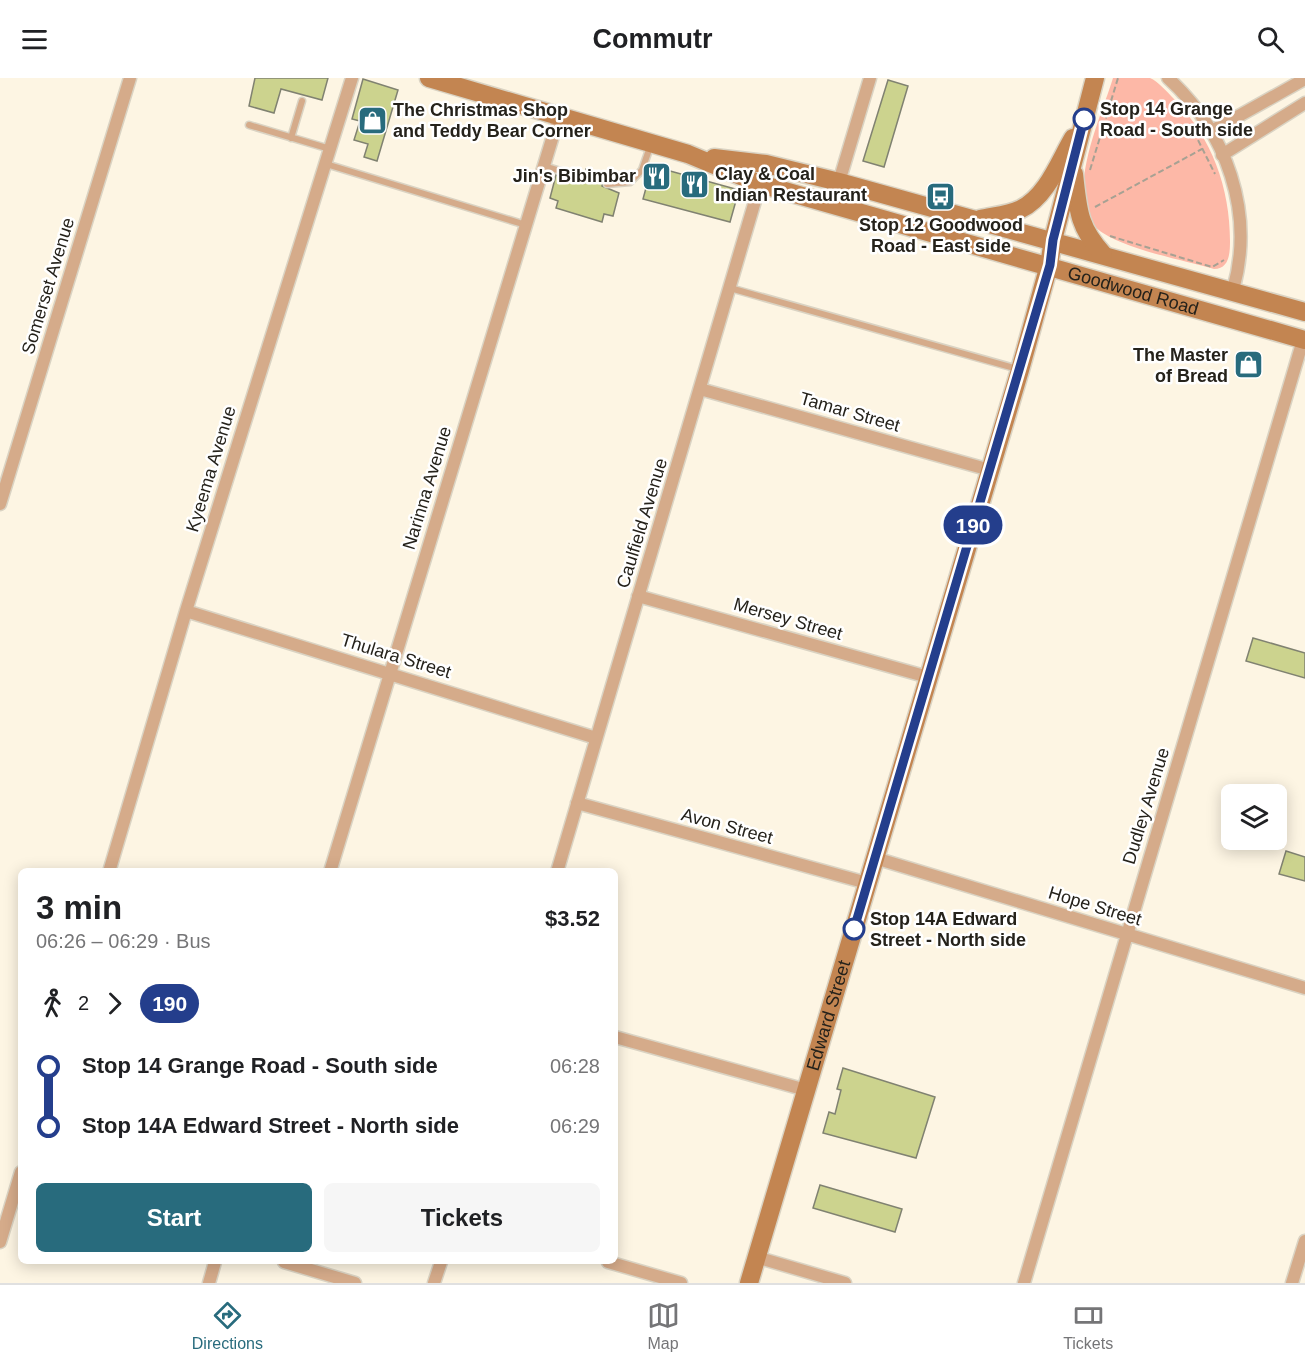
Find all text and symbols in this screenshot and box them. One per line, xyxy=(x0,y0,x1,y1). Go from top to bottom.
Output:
icon: menu xyxy=(18,23,51,56)
icon: search xyxy=(1254,23,1287,56)
text: Commutr xyxy=(593,24,713,54)
place label: Stop 14 Grange Road - South side xyxy=(1100,99,1253,140)
place label: The Christmas Shop and Teddy Bear Corner xyxy=(393,100,591,141)
shop icon: The Christmas Shop and Teddy Bear Corner xyxy=(356,104,388,136)
marker: Stop 14 Grange Road - South side xyxy=(1073,108,1095,130)
restaurant icon: Jin's Bibimbar xyxy=(641,160,673,192)
place label: Clay & Coal Indian Restaurant xyxy=(715,164,867,205)
place label: Jin's Bibimbar xyxy=(513,166,636,186)
restaurant icon: Clay & Coal Indian Restaurant xyxy=(678,168,710,200)
bus stop icon: Stop 12 Goodwood Road - East side xyxy=(925,180,957,212)
street label: Somerset Avenue xyxy=(18,215,78,357)
place label: Stop 12 Goodwood Road - East side xyxy=(859,215,1023,256)
street label: Goodwood Road xyxy=(1065,263,1201,319)
place label: The Master of Bread xyxy=(1133,345,1228,386)
shop icon: The Master of Bread xyxy=(1233,349,1265,381)
street label: Tamar Street xyxy=(798,388,902,436)
street label: Kyeema Avenue xyxy=(182,404,240,534)
street label: Narinna Avenue xyxy=(399,424,455,552)
street label: Caulfield Avenue xyxy=(613,456,671,590)
line badge: 190 xyxy=(938,506,1008,544)
text: 190 xyxy=(955,514,991,537)
street label: Mersey Street xyxy=(731,594,845,644)
street label: Thulara Street xyxy=(339,630,453,682)
street label: Dudley Avenue xyxy=(1119,745,1173,867)
map controls xyxy=(1221,784,1287,850)
button: layers xyxy=(1221,784,1287,850)
street label: Avon Street xyxy=(679,804,775,848)
street label: Hope Street xyxy=(1046,882,1144,930)
text: 3 min xyxy=(36,889,122,926)
text: $3.52 xyxy=(545,906,600,931)
place label: Stop 14A Edward Street - North side xyxy=(870,909,1026,950)
marker: Stop 14A Edward Street - North side xyxy=(843,918,865,940)
text: 06:26 – 06:29 · Bus xyxy=(36,930,211,952)
street label: Edward Street xyxy=(803,958,854,1073)
icon: walk xyxy=(36,987,69,1020)
icon: forward xyxy=(98,987,131,1020)
text: 2 xyxy=(78,992,89,1014)
text: 190 xyxy=(152,992,187,1015)
text: Stop 14 Grange Road - South side xyxy=(82,1053,438,1078)
text: 06:28 xyxy=(550,1055,600,1077)
text: Stop 14A Edward Street - North side xyxy=(82,1113,459,1138)
text: 06:29 xyxy=(550,1115,600,1137)
button: Start xyxy=(36,1183,312,1252)
button: Tickets xyxy=(324,1183,600,1252)
tab: Directions xyxy=(192,1299,263,1353)
tab: Map xyxy=(647,1299,680,1353)
tab: Tickets xyxy=(1063,1299,1113,1353)

